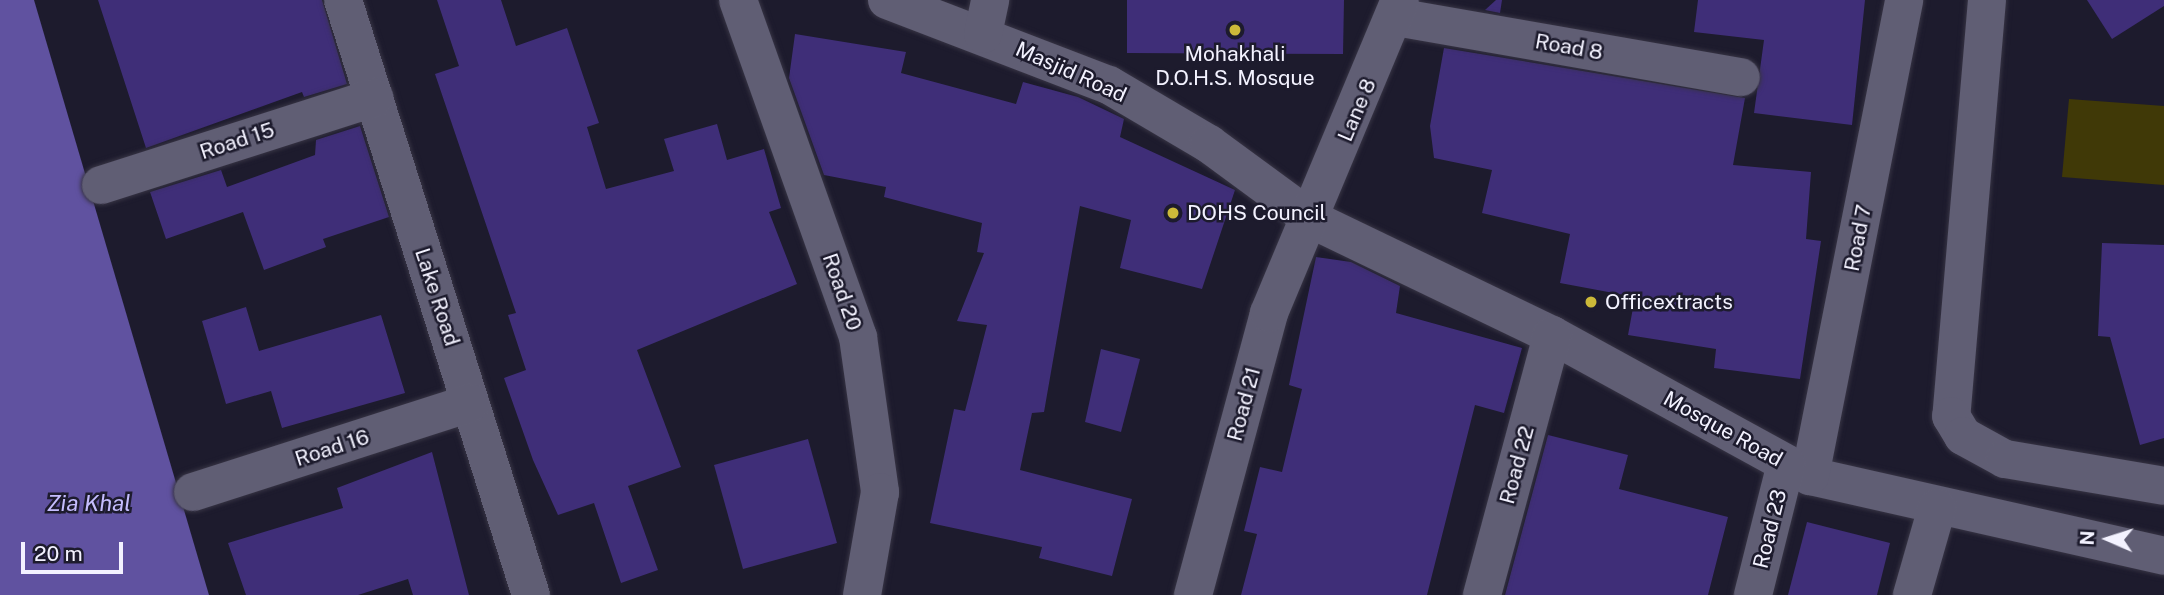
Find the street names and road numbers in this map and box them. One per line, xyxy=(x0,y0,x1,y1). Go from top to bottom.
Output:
street label: Road 8 xyxy=(1533,29,1605,65)
street label: Masjid Road xyxy=(1012,36,1130,108)
street label: Lane 8 xyxy=(1332,75,1382,145)
street label: Road 15 xyxy=(197,117,277,165)
street label: Road 7 xyxy=(1839,202,1877,274)
street label: Lake Road xyxy=(409,245,465,349)
street label: Road 20 xyxy=(817,250,867,334)
street label: Road 21 xyxy=(1222,364,1266,444)
street label: Mosque Road xyxy=(1659,386,1787,472)
street label: Road 22 xyxy=(1494,423,1540,507)
street label: Road 16 xyxy=(292,424,372,472)
street label: Road 23 xyxy=(1748,487,1792,571)

